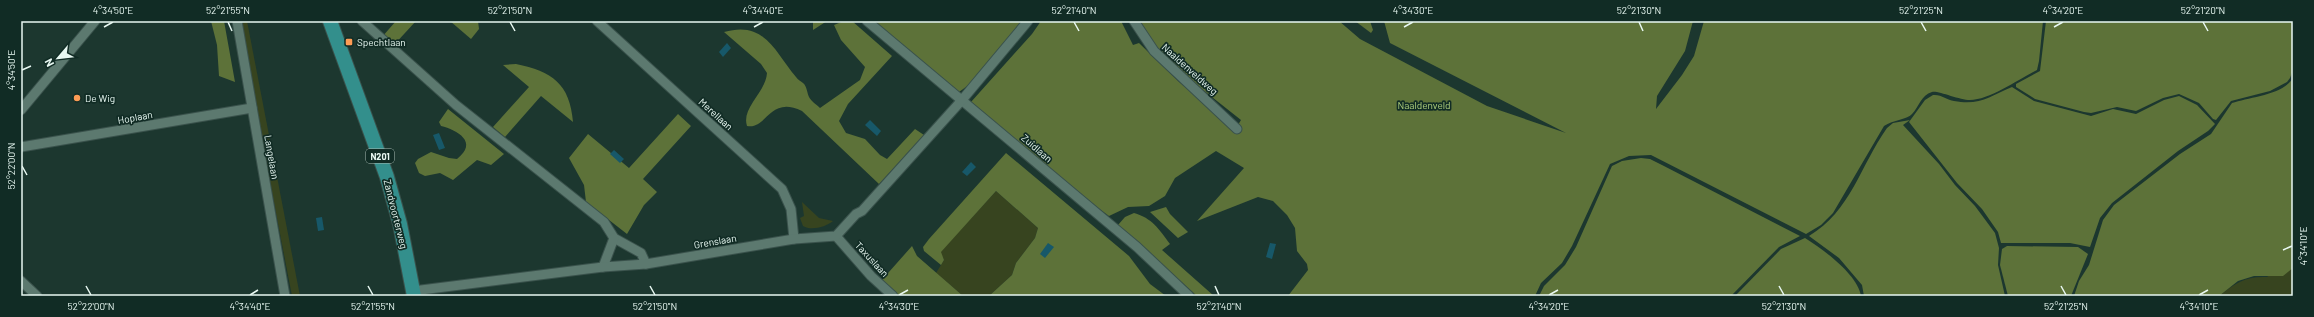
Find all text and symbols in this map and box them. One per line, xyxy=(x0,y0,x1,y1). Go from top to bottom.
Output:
text: 4°34'50"E xyxy=(93,4,133,16)
text: 52°21'55"N xyxy=(206,4,250,16)
text: 52°21'50"N xyxy=(488,4,532,16)
text: 4°34'40"E xyxy=(743,4,783,16)
text: 52°21'40"N xyxy=(1052,4,1096,16)
text: 4°34'30"E xyxy=(1393,4,1433,16)
text: 52°21'30"N xyxy=(1617,4,1661,16)
text: 52°21'25"N xyxy=(1899,4,1943,16)
text: 4°34'20"E xyxy=(2043,4,2083,16)
text: 52°21'20"N xyxy=(2181,4,2225,16)
place label: Spechtlaan xyxy=(357,36,406,48)
marker: Spechtlaan xyxy=(344,37,354,47)
north arrow xyxy=(38,38,78,78)
street label: Naaldenveldweg xyxy=(1160,41,1220,97)
text: 4°34'50"E xyxy=(5,50,17,90)
text: N xyxy=(41,57,56,69)
place label: De Wig xyxy=(85,92,115,104)
marker: De Wig xyxy=(72,93,82,103)
street label: Merellaan xyxy=(697,96,735,132)
park label: Naaldenveld xyxy=(1397,99,1451,111)
street label: Hoplaan xyxy=(117,108,153,126)
street label: Zuidlaan xyxy=(1019,131,1055,165)
street label: Langelaan xyxy=(262,134,282,180)
text: 52°22'00"N xyxy=(5,142,17,190)
road number: N201 xyxy=(366,149,394,163)
street label: Zandvoorterweg xyxy=(382,178,410,250)
text: 4°34'10"E xyxy=(2297,227,2309,265)
street label: Grenslaan xyxy=(693,231,737,251)
street label: Taxuslaan xyxy=(853,239,891,279)
text: 52°22'00"N xyxy=(67,300,115,312)
text: 4°34'40"E xyxy=(230,300,270,312)
text: 52°21'55"N xyxy=(351,300,395,312)
text: 52°21'50"N xyxy=(633,300,677,312)
text: 4°34'30"E xyxy=(879,300,919,312)
text: 52°21'40"N xyxy=(1197,300,1241,312)
text: 4°34'20"E xyxy=(1529,300,1569,312)
text: 52°21'30"N xyxy=(1762,300,1806,312)
text: 52°21'25"N xyxy=(2044,300,2088,312)
text: 4°34'10"E xyxy=(2180,300,2218,312)

